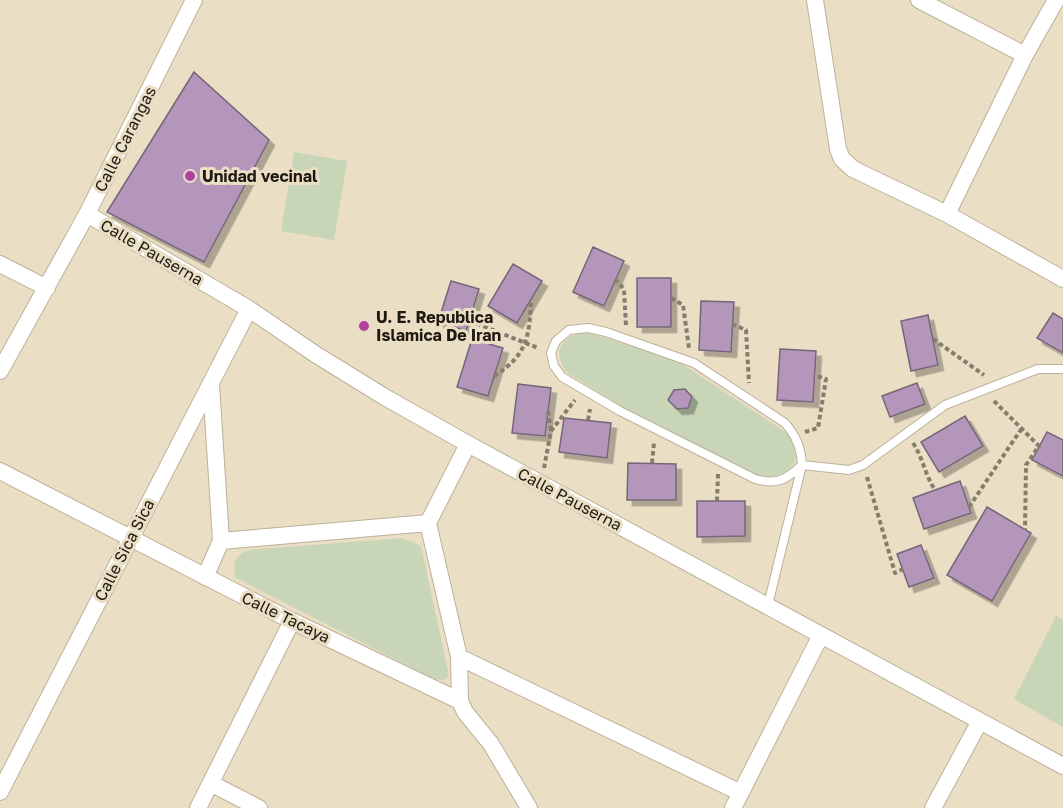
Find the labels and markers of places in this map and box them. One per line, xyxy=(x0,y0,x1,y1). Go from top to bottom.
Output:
place label: Unidad vecinal xyxy=(202,166,318,186)
marker: Unidad vecinal xyxy=(183,169,197,183)
place label: U. E. Republica Islamica De Iran xyxy=(376,307,501,345)
marker: U. E. Republica Islamica De Iran xyxy=(357,319,371,333)

